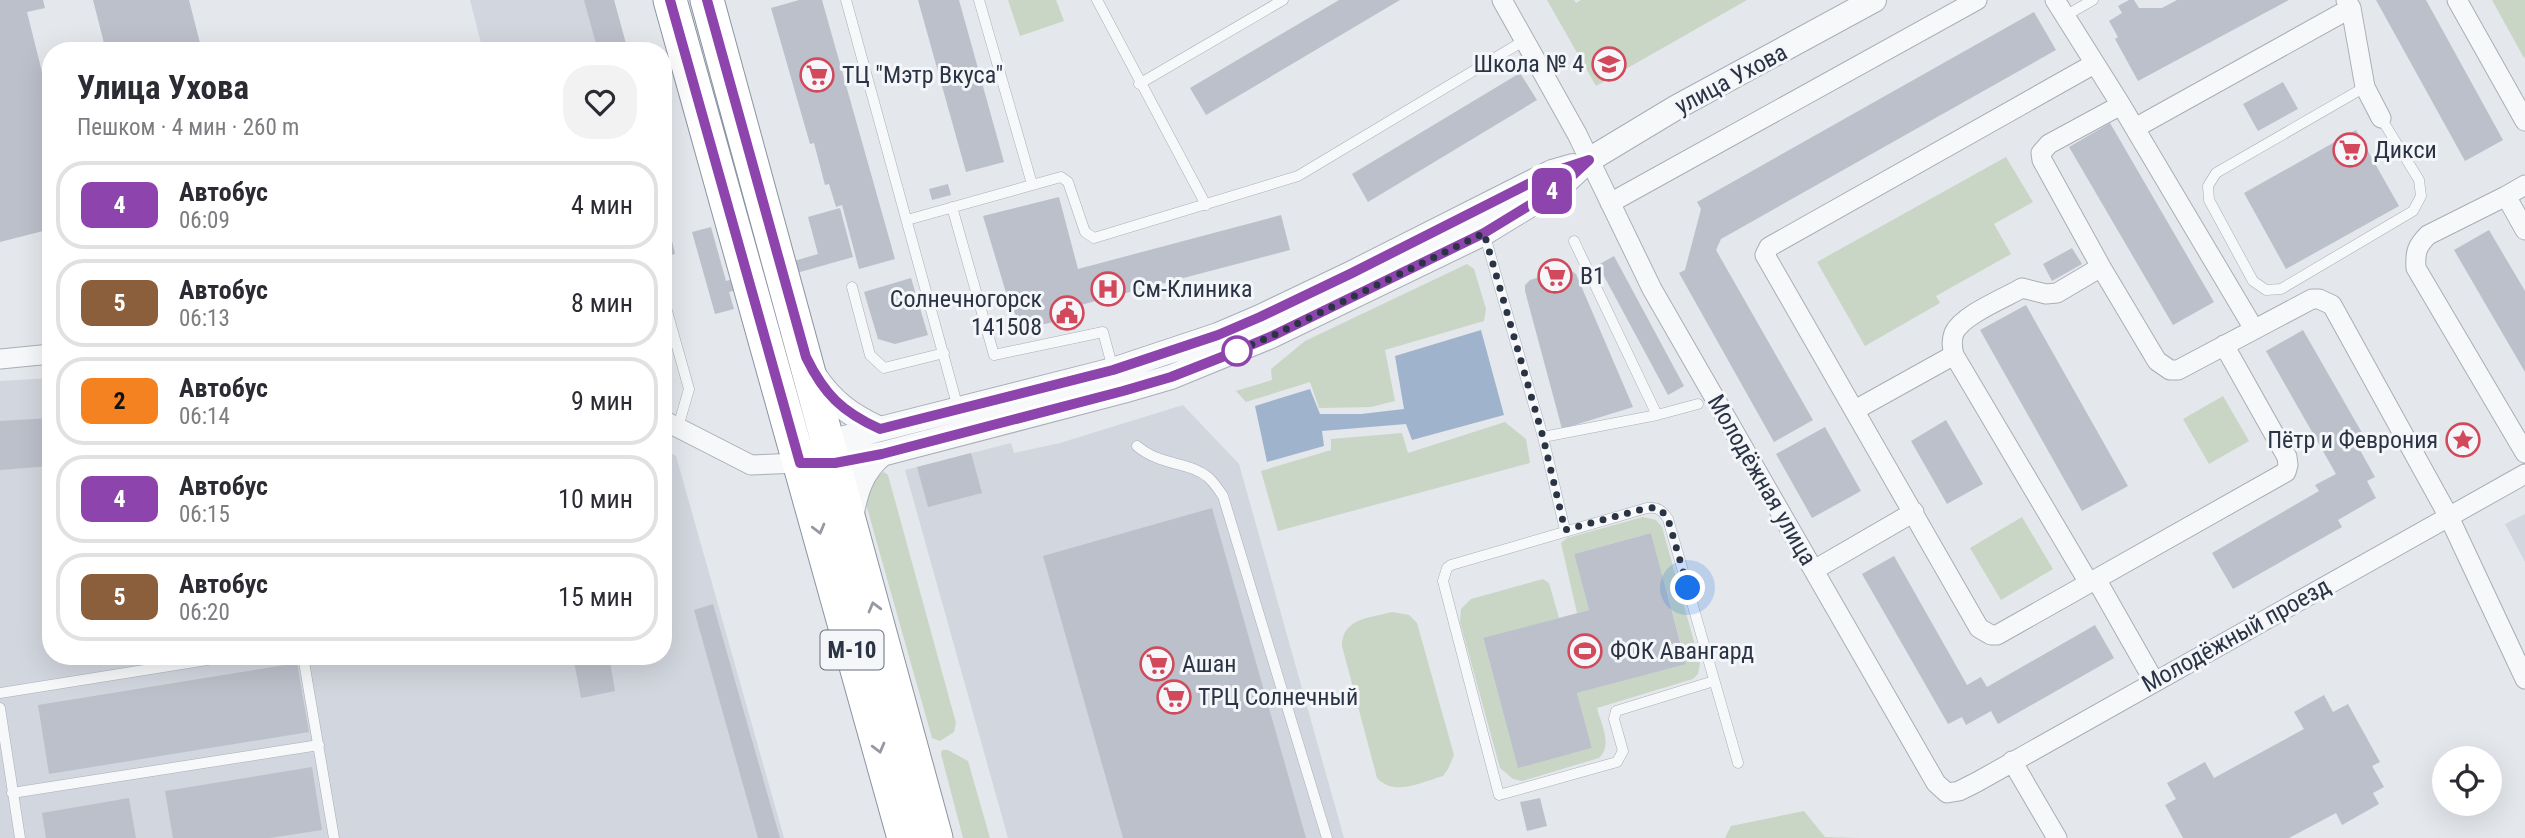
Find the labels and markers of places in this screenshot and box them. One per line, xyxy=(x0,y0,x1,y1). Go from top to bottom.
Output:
school or university icon: Школа № 4 xyxy=(1590,45,1628,83)
place label: Школа № 4 xyxy=(1473,50,1584,78)
supermarket icon: ТЦ "Мэтр Вкуса" xyxy=(798,56,836,94)
place label: ТЦ "Мэтр Вкуса" xyxy=(842,61,1003,89)
supermarket icon: Дикси xyxy=(2331,131,2369,169)
place label: Дикси xyxy=(2374,136,2437,164)
supermarket icon: В1 xyxy=(1536,257,1574,295)
place label: В1 xyxy=(1580,262,1605,290)
hospital icon: См-Клиника xyxy=(1089,270,1127,308)
place label: См-Клиника xyxy=(1132,275,1252,303)
place label: Солнечногорск 141508 xyxy=(890,285,1042,341)
public building icon: Солнечногорск 141508 xyxy=(1048,294,1086,332)
unlabelled marker xyxy=(1222,336,1252,366)
place icon: Пётр и Феврония xyxy=(2444,421,2482,459)
place label: Пётр и Феврония xyxy=(2267,426,2438,454)
sports icon: ФОК Авангард xyxy=(1566,632,1604,670)
place label: ФОК Авангард xyxy=(1610,637,1754,665)
supermarket icon: Ашан xyxy=(1138,645,1176,683)
place label: Ашан xyxy=(1182,650,1236,678)
supermarket icon: ТРЦ Солнечный xyxy=(1155,678,1193,716)
place label: ТРЦ Солнечный xyxy=(1198,683,1358,711)

